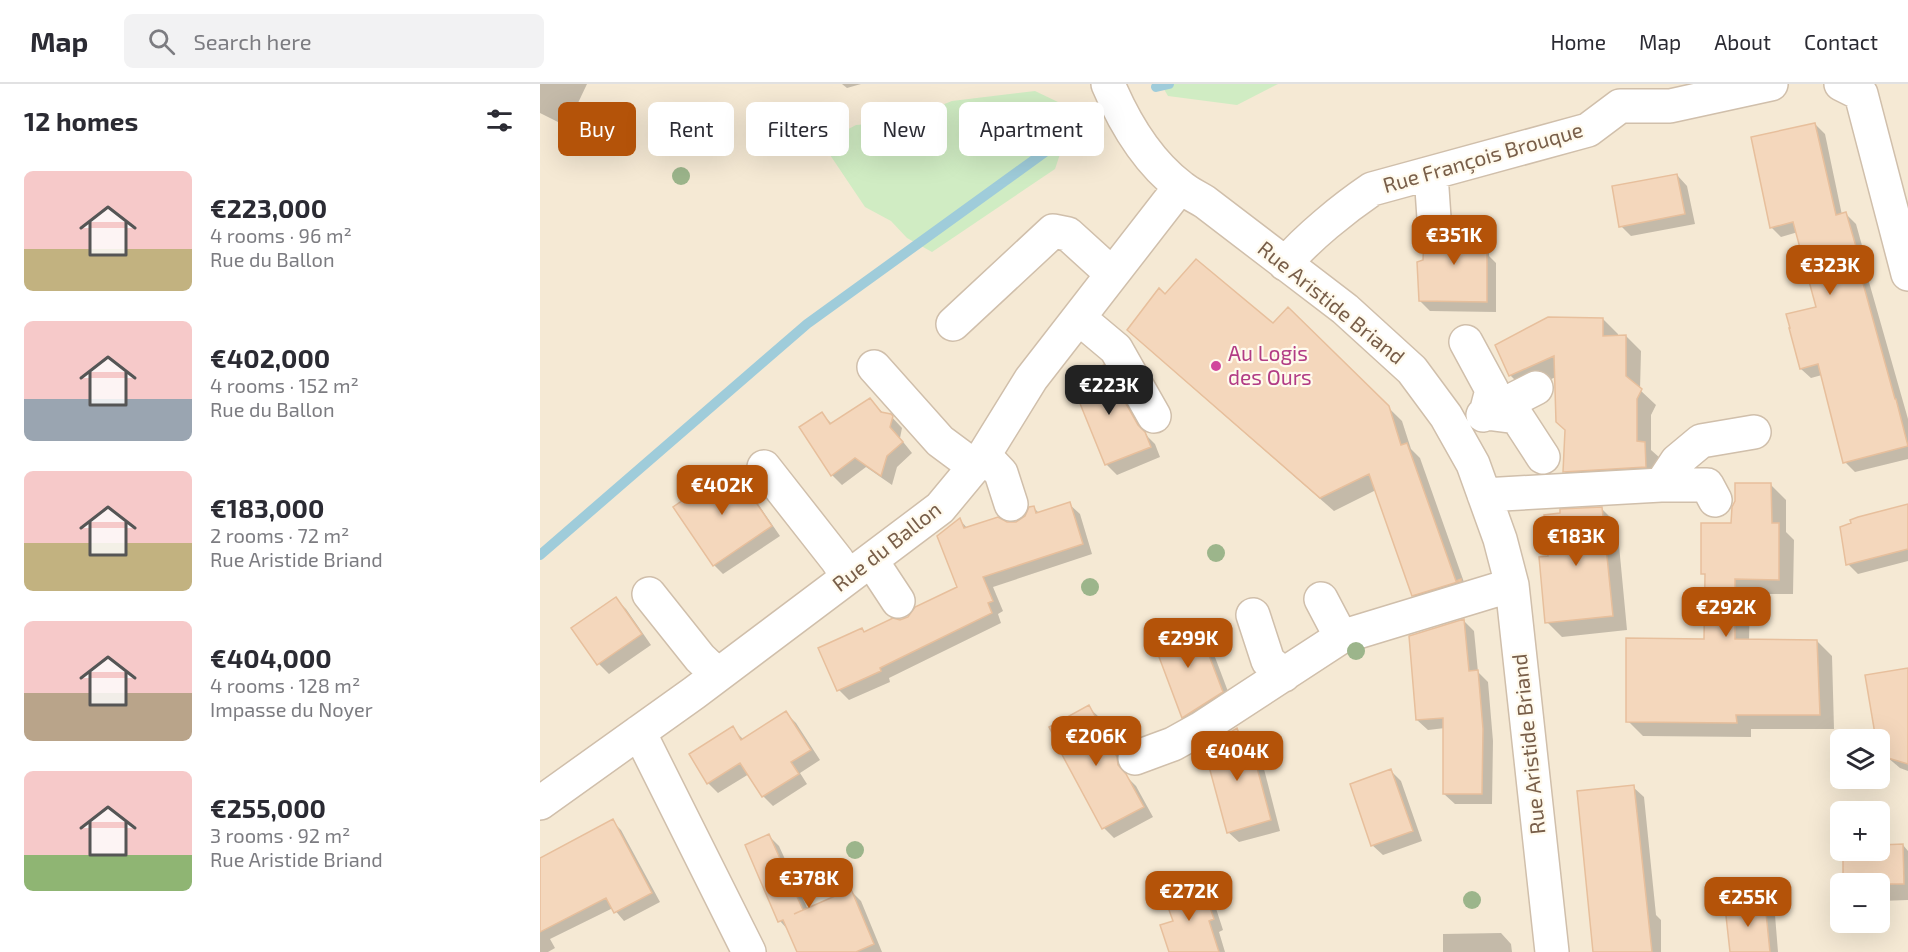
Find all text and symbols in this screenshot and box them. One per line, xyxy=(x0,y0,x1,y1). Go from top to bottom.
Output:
search box xyxy=(124,14,544,68)
text: Map xyxy=(30,24,88,58)
icon: search xyxy=(145,25,178,58)
text: Search here xyxy=(193,28,312,54)
text: Home xyxy=(1550,29,1606,54)
text: Map xyxy=(1639,29,1681,54)
text: About xyxy=(1714,29,1771,54)
text: Contact xyxy=(1804,29,1878,54)
chip: Buy xyxy=(558,102,636,156)
chip: Rent xyxy=(648,102,734,156)
chip: Filters xyxy=(746,102,849,156)
chip: New xyxy=(861,102,947,156)
chip: Apartment xyxy=(959,102,1104,156)
icon: filters xyxy=(483,104,516,137)
text: 12 homes xyxy=(24,105,138,136)
street label: Rue François Brouque xyxy=(1380,116,1586,199)
text: €223,000 xyxy=(210,192,327,223)
icon: home xyxy=(72,195,144,267)
pin: €351K xyxy=(1412,215,1496,266)
text: €351K xyxy=(1426,222,1482,246)
text: 4 rooms · 96 m² xyxy=(210,223,352,247)
street label: Rue Aristide Briand xyxy=(1254,235,1410,369)
pin: €323K xyxy=(1788,245,1872,296)
text: Rue du Ballon xyxy=(210,247,335,271)
text: €323K xyxy=(1800,252,1860,276)
place label: Au Logis des Ours xyxy=(1228,340,1312,389)
text: €402,000 xyxy=(210,342,330,373)
icon: home xyxy=(72,345,144,417)
marker: Au Logis des Ours xyxy=(1209,359,1223,373)
pin: €223K xyxy=(1067,365,1151,416)
text: €223K xyxy=(1079,372,1139,396)
text: 4 rooms · 152 m² xyxy=(210,373,359,397)
text: Rue du Ballon xyxy=(210,397,335,421)
pin: €402K xyxy=(680,465,764,516)
text: €402K xyxy=(691,472,753,496)
text: €183,000 xyxy=(210,492,324,523)
icon: home xyxy=(72,495,144,567)
street label: Rue du Ballon xyxy=(827,496,945,596)
pin: €183K xyxy=(1534,516,1618,567)
text: 2 rooms · 72 m² xyxy=(210,523,349,547)
text: €183K xyxy=(1547,523,1605,547)
text: Rue Aristide Briand xyxy=(210,547,383,571)
pin: €292K xyxy=(1684,587,1768,638)
text: €292K xyxy=(1696,594,1756,618)
pin: €299K xyxy=(1146,618,1230,669)
text: €299K xyxy=(1158,625,1218,649)
text: €404,000 xyxy=(210,642,332,673)
icon: home xyxy=(72,645,144,717)
street label: Rue Aristide Briand xyxy=(1506,653,1549,836)
text: 4 rooms · 128 m² xyxy=(210,673,360,697)
text: Impasse du Noyer xyxy=(210,697,373,721)
pin: €206K xyxy=(1054,716,1138,767)
text: €206K xyxy=(1065,723,1127,747)
map controls xyxy=(1830,729,1890,933)
button: layers xyxy=(1830,729,1890,789)
pin: €404K xyxy=(1195,731,1279,782)
text: €404K xyxy=(1205,738,1269,762)
text: €255,000 xyxy=(210,792,326,823)
icon: home xyxy=(72,795,144,867)
button: + xyxy=(1830,801,1890,861)
text: 3 rooms · 92 m² xyxy=(210,823,350,847)
text: Rue Aristide Briand xyxy=(210,847,383,871)
pin: €378K xyxy=(767,858,851,909)
text: €378K xyxy=(779,865,839,889)
pin: €272K xyxy=(1147,871,1231,922)
button: − xyxy=(1830,873,1890,933)
pin: €255K xyxy=(1706,877,1790,928)
text: €272K xyxy=(1159,878,1219,902)
text: €255K xyxy=(1718,884,1778,908)

